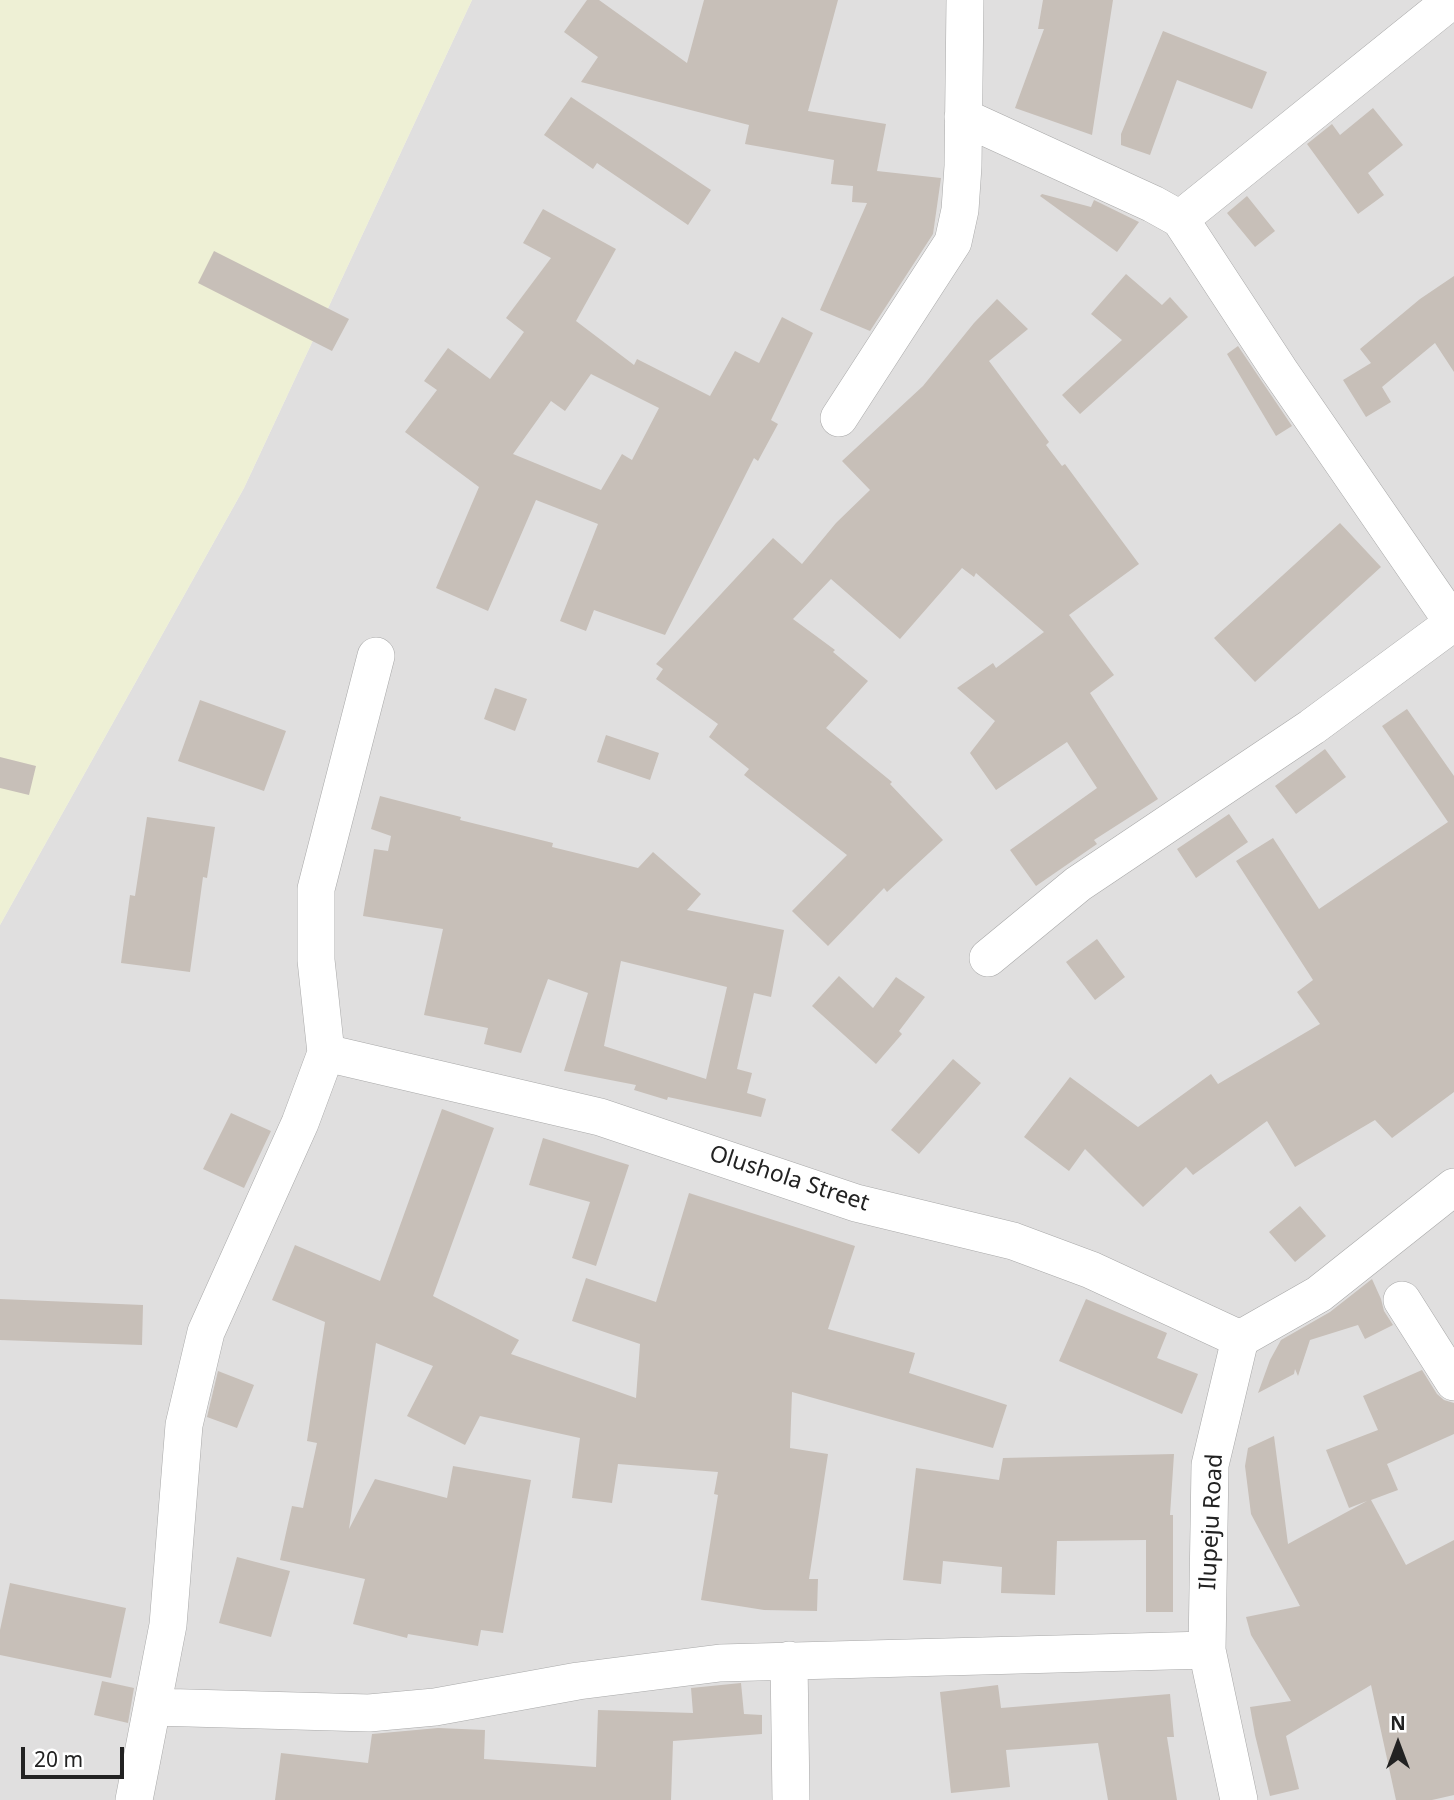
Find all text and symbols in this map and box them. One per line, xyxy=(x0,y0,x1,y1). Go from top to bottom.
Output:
street label: Olushola Street xyxy=(706,1140,872,1218)
street label: Ilupeju Road xyxy=(1195,1453,1229,1591)
north arrow xyxy=(1363,1709,1433,1779)
text: N xyxy=(1390,1710,1406,1736)
scale bar xyxy=(24,1734,128,1778)
text: 20 m xyxy=(34,1745,83,1773)

